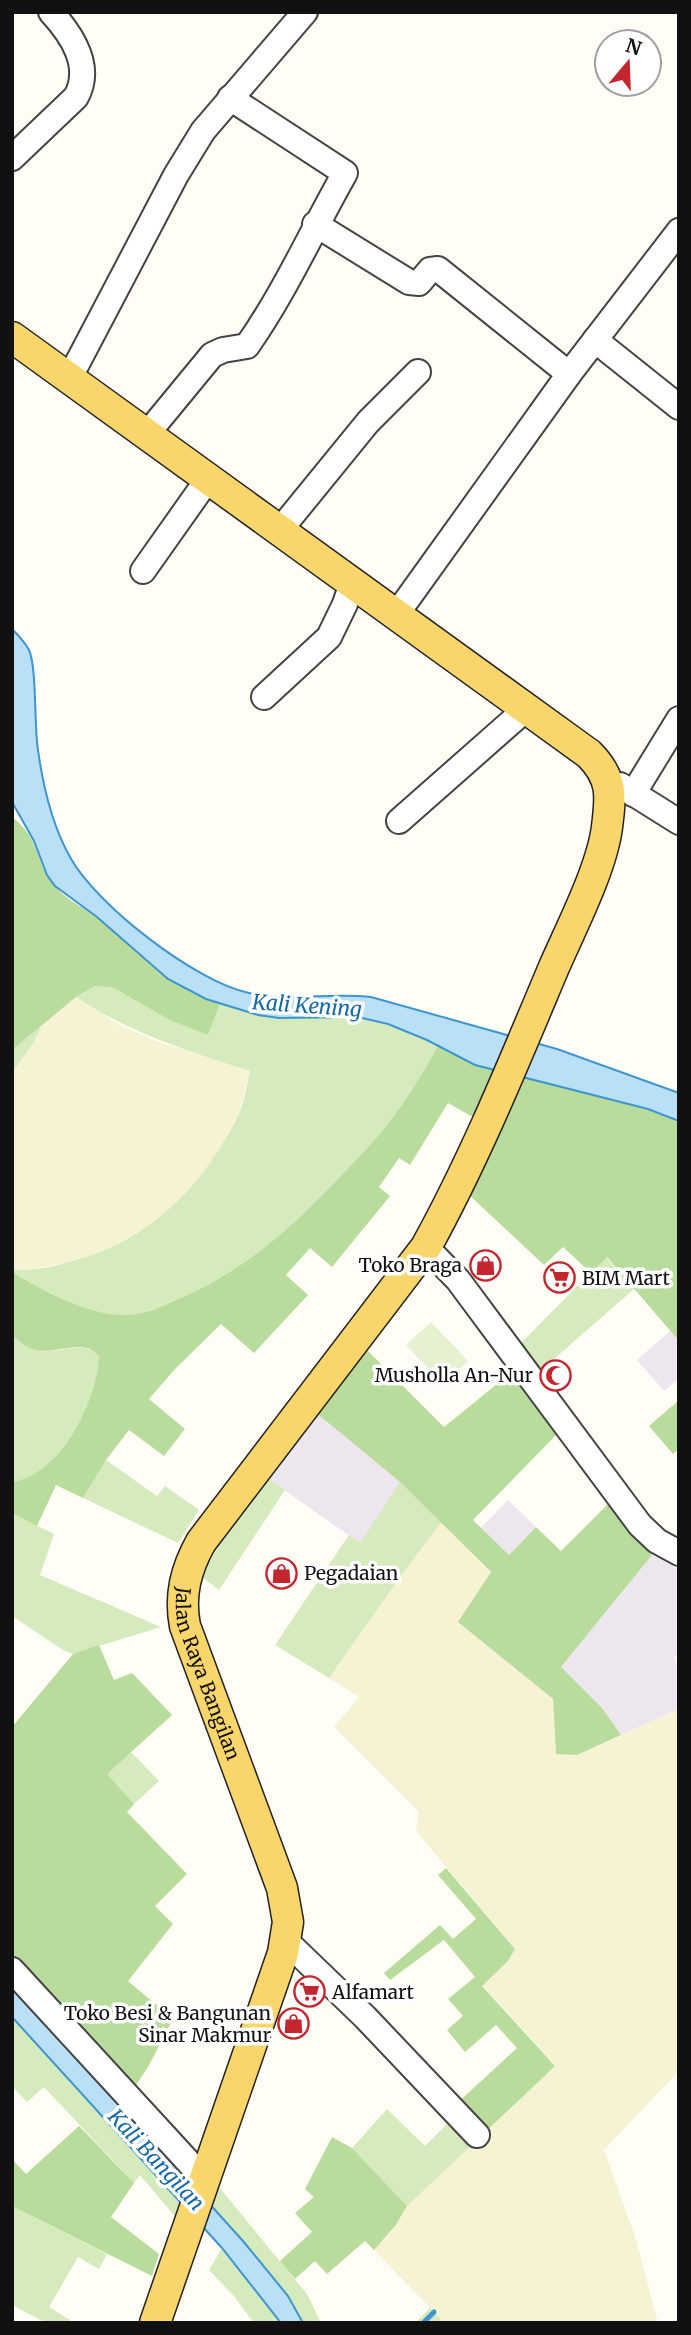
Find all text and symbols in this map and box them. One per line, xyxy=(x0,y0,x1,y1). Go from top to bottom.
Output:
north arrow xyxy=(593,28,663,98)
text: N xyxy=(623,33,645,61)
water label: Kali Kening xyxy=(250,988,363,1023)
shop icon: Toko Braga xyxy=(468,1248,502,1282)
place label: Toko Braga xyxy=(359,1253,462,1277)
supermarket icon: BIM Mart xyxy=(542,1261,576,1295)
place label: BIM Mart xyxy=(582,1266,670,1290)
mosque icon: Musholla An-Nur xyxy=(539,1358,573,1392)
place label: Musholla An-Nur xyxy=(375,1363,533,1387)
shop icon: Pegadaian xyxy=(264,1556,298,1590)
place label: Pegadaian xyxy=(304,1561,399,1585)
street label: Jalan Raya Bangilan xyxy=(171,1584,246,1764)
supermarket icon: Alfamart xyxy=(292,1975,326,2009)
place label: Alfamart xyxy=(331,1980,415,2004)
place label: Toko Besi & Bangunan Sinar Makmur xyxy=(64,2001,271,2047)
shop icon: Toko Besi & Bangunan Sinar Makmur xyxy=(277,2007,311,2041)
water label: Kali Bangilan xyxy=(102,2102,210,2216)

